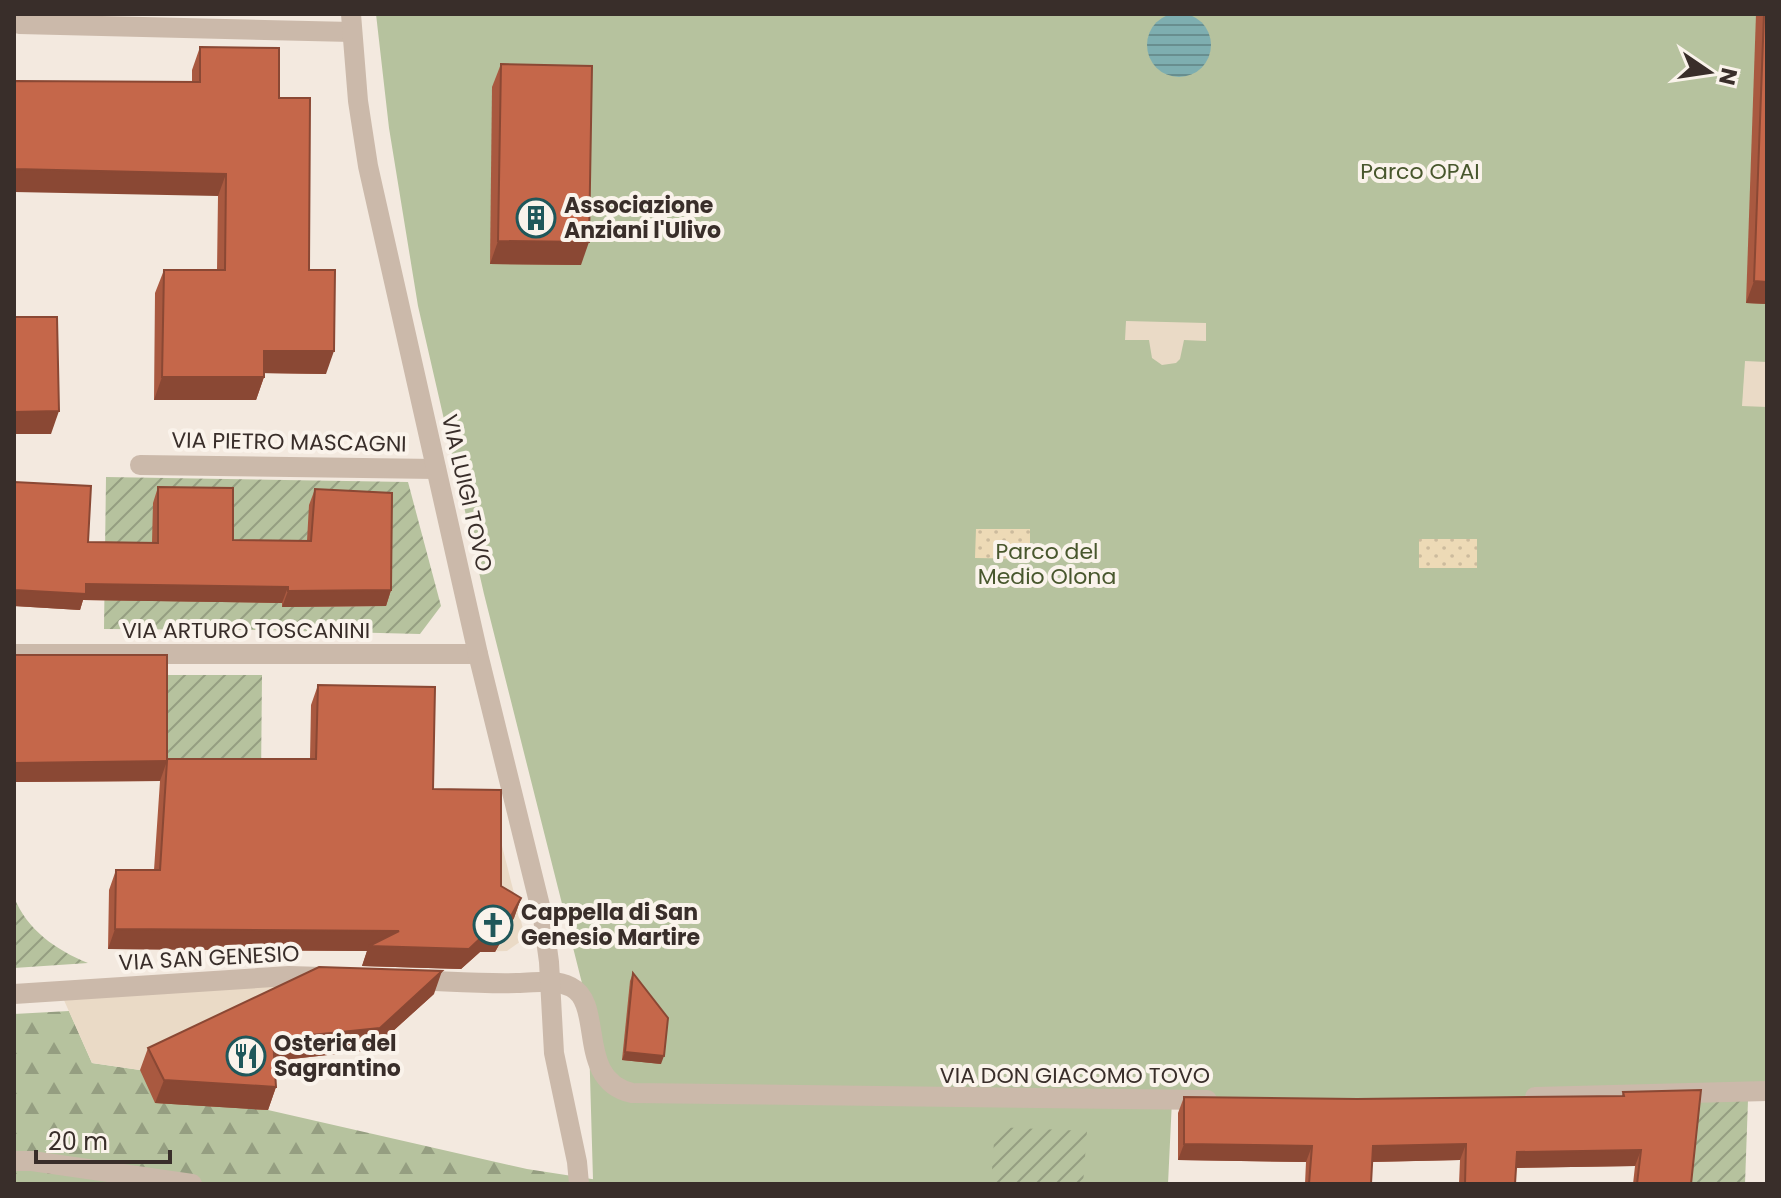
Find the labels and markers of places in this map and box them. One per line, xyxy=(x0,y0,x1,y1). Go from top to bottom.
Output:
place label: Associazione Anziani l'Ulivo xyxy=(564,190,721,246)
building icon: Associazione Anziani l'Ulivo xyxy=(515,197,557,239)
place label: Cappella di San Genesio Martire xyxy=(521,897,700,953)
church icon: Cappella di San Genesio Martire xyxy=(472,904,514,946)
place label: Osteria del Sagrantino xyxy=(274,1028,401,1084)
restaurant icon: Osteria del Sagrantino xyxy=(225,1035,267,1077)

